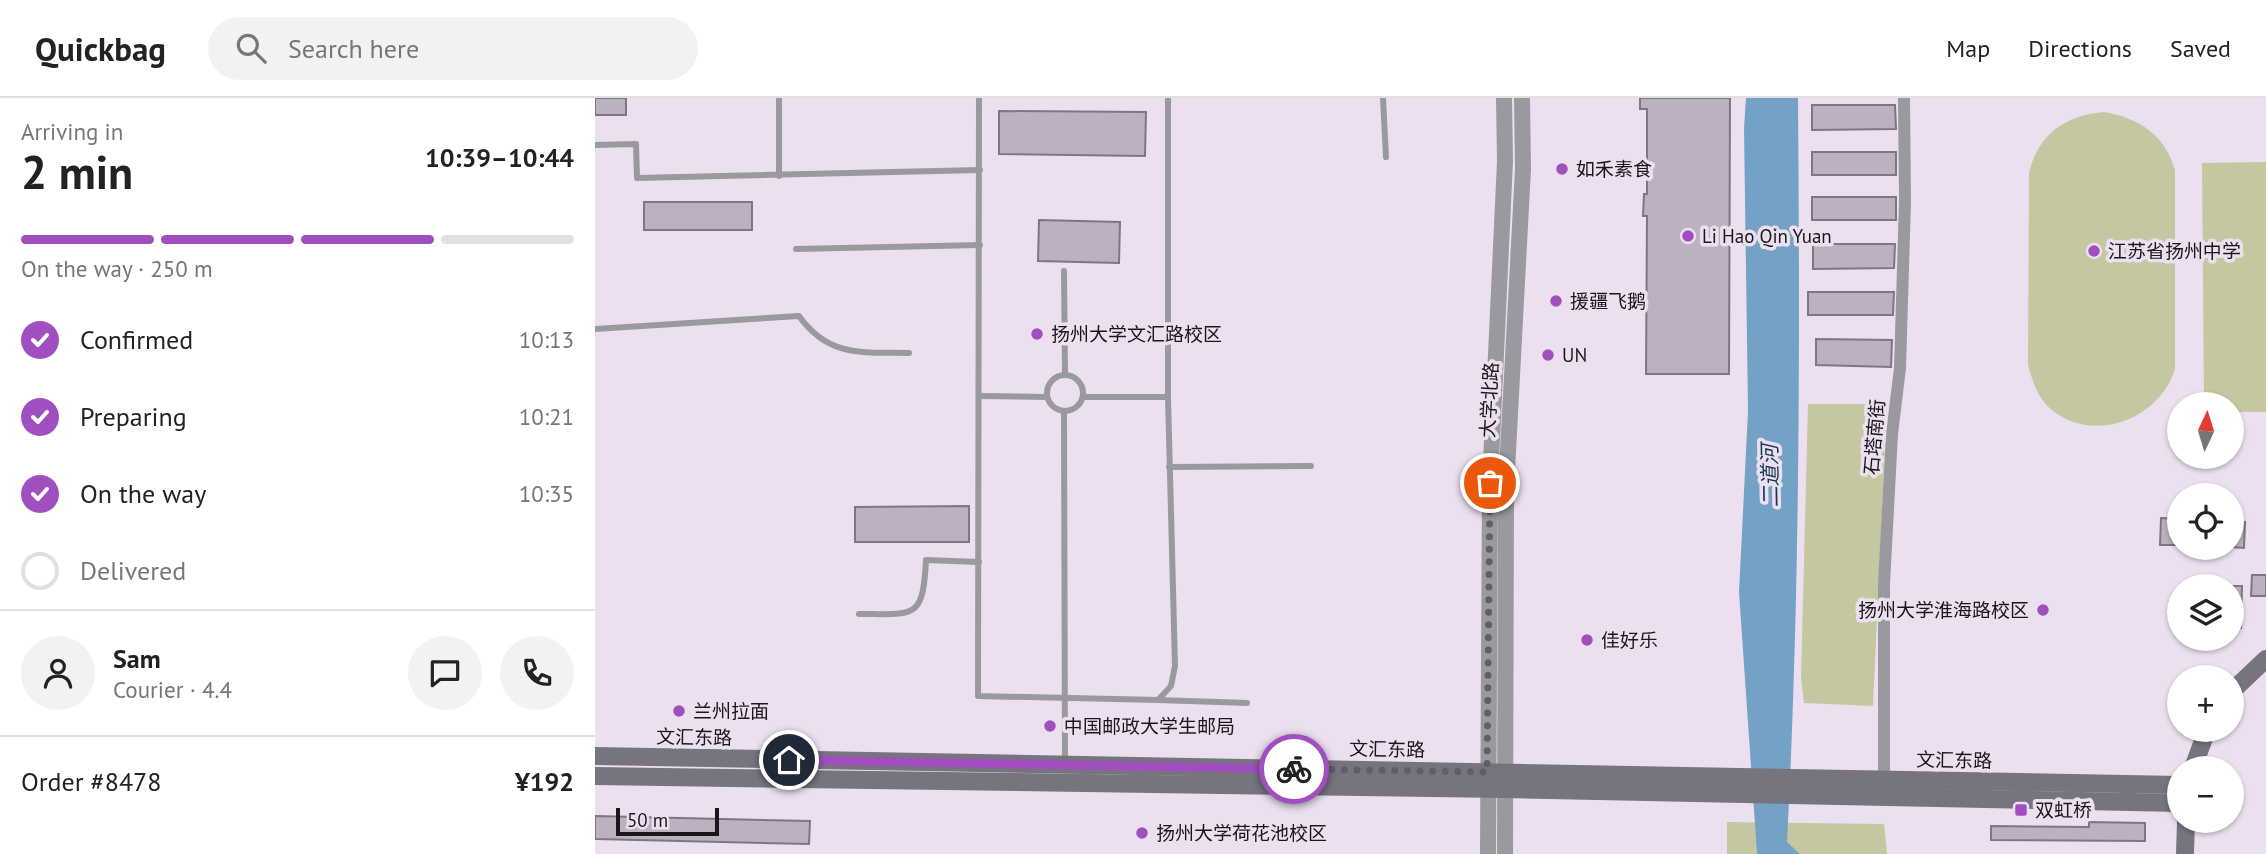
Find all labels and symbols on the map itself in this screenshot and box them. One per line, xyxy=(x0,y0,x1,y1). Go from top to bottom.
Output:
place label: 如禾素食 xyxy=(1576,157,1652,181)
marker: 如禾素食 xyxy=(1554,161,1570,177)
place label: Li Hao Qin Yuan xyxy=(1702,224,1832,248)
marker: Li Hao Qin Yuan xyxy=(1680,228,1696,244)
place label: 江苏省扬州中学 xyxy=(2108,239,2241,263)
marker: 江苏省扬州中学 xyxy=(2086,243,2102,259)
place label: 援疆飞鹅 xyxy=(1570,289,1646,313)
marker: 援疆飞鹅 xyxy=(1548,293,1564,309)
place label: 扬州大学文汇路校区 xyxy=(1051,322,1222,346)
marker: 扬州大学文汇路校区 xyxy=(1029,326,1045,342)
place label: UN xyxy=(1562,343,1587,367)
marker: UN xyxy=(1540,347,1556,363)
street label: 大学北路 xyxy=(1475,361,1503,439)
north arrow xyxy=(2167,392,2243,469)
street label: 石塔南街 xyxy=(1859,398,1889,476)
water label: 二道河 xyxy=(1756,440,1784,508)
pin xyxy=(1460,453,1520,513)
place label: 扬州大学淮海路校区 xyxy=(1858,598,2029,622)
marker: 扬州大学淮海路校区 xyxy=(2035,602,2051,618)
place label: 佳好乐 xyxy=(1601,628,1658,652)
marker: 佳好乐 xyxy=(1579,632,1595,648)
place label: 兰州拉面 xyxy=(693,699,769,723)
marker: 兰州拉面 xyxy=(671,703,687,719)
place label: 中国邮政大学生邮局 xyxy=(1064,714,1235,738)
marker: 中国邮政大学生邮局 xyxy=(1042,718,1058,734)
street label: 文汇东路 xyxy=(656,724,732,750)
pin xyxy=(759,730,819,790)
courier xyxy=(1259,734,1329,804)
street label: 文汇东路 xyxy=(1349,736,1425,762)
street label: 文汇东路 xyxy=(1916,747,1992,773)
place label: 双虹桥 xyxy=(2035,798,2092,822)
marker: 双虹桥 xyxy=(2013,802,2029,818)
scale bar xyxy=(616,805,719,837)
place label: 扬州大学荷花池校区 xyxy=(1156,821,1327,845)
marker: 扬州大学荷花池校区 xyxy=(1134,825,1150,841)

